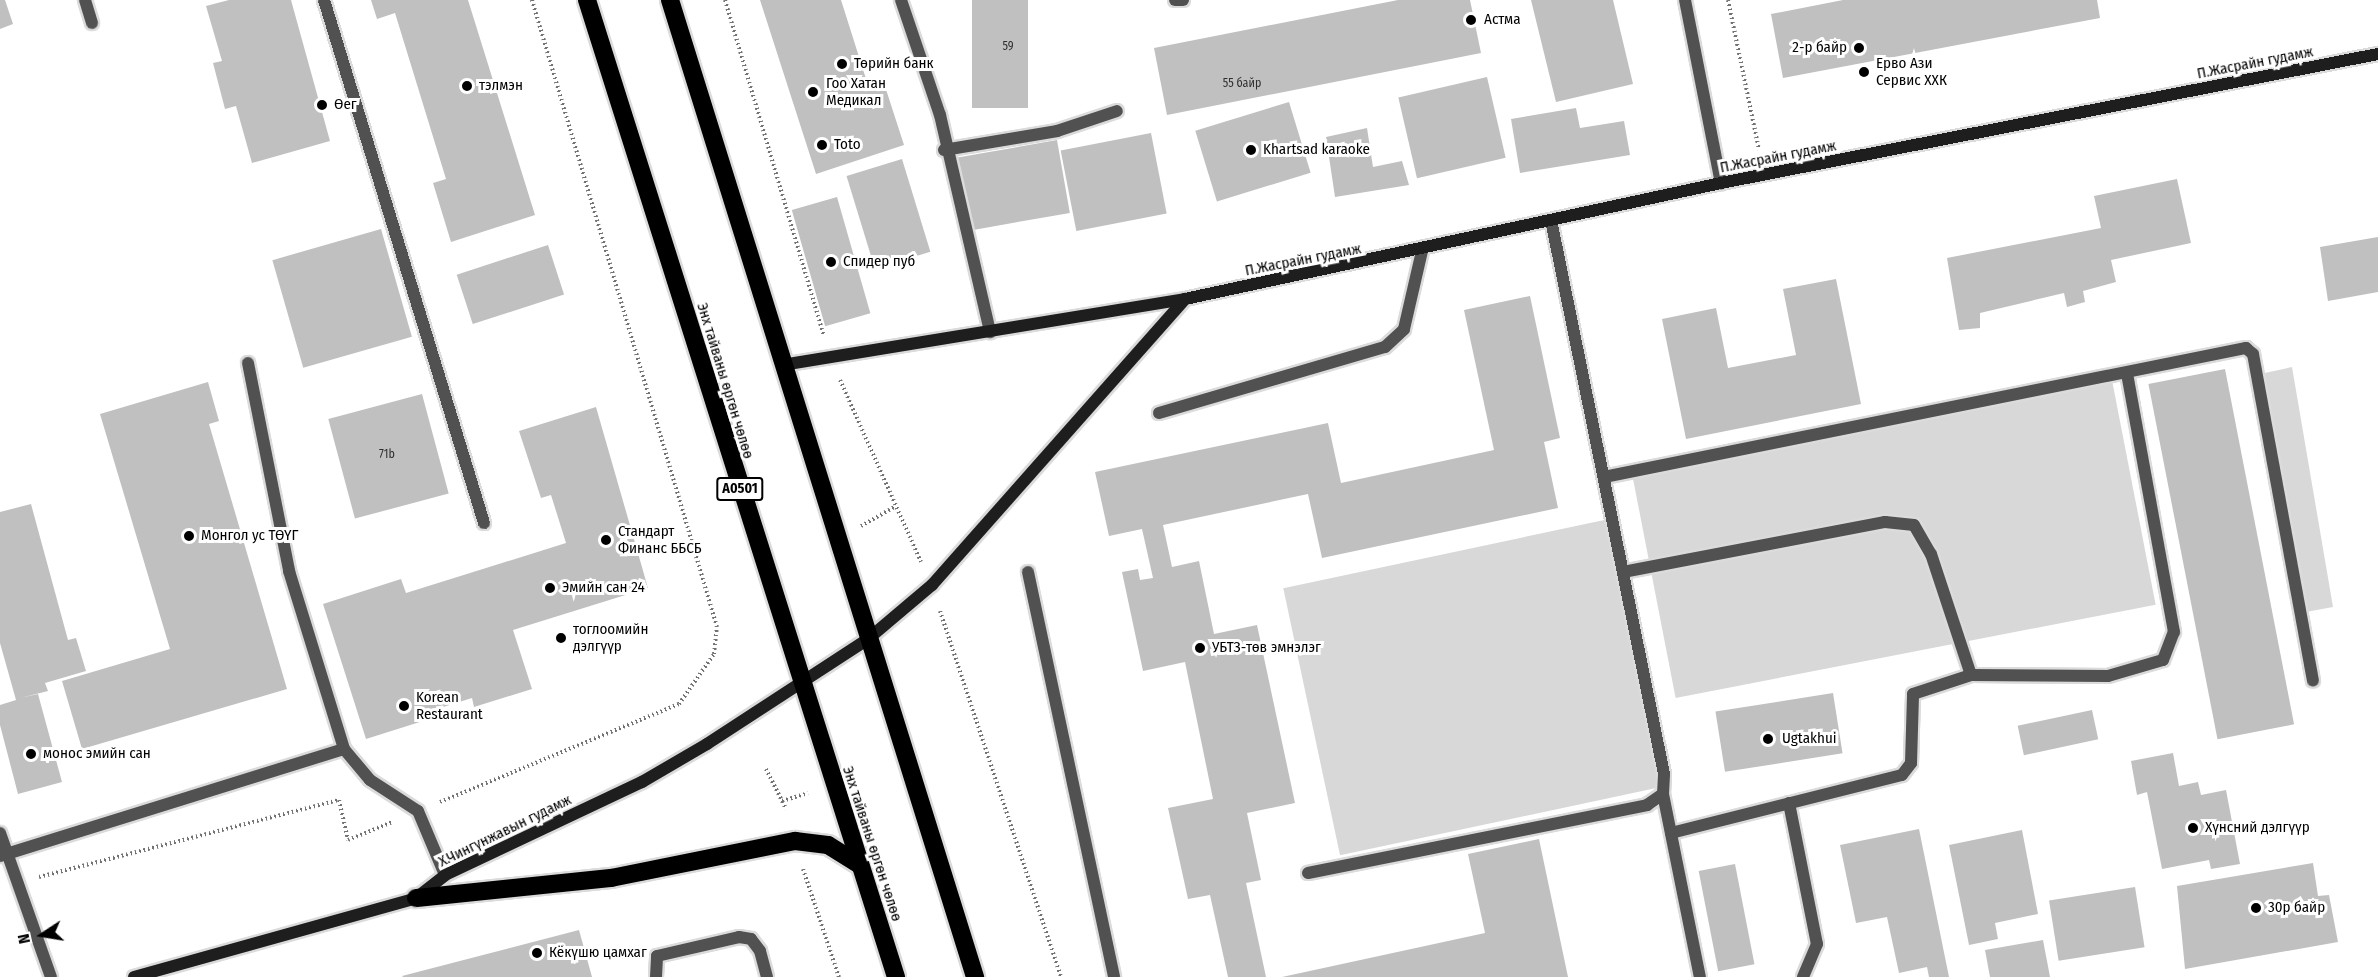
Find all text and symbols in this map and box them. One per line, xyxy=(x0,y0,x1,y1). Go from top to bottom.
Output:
marker: Астма xyxy=(1462,11,1480,29)
place label: Астма xyxy=(1484,11,1521,29)
place label: 2-р байр xyxy=(1792,39,1847,57)
house number: 59 xyxy=(1002,40,1014,54)
marker: 2-р байр xyxy=(1852,41,1866,55)
street label: П.Жасрайн гудамж xyxy=(2195,43,2315,83)
place label: Ерво Ази Сервис ХХК xyxy=(1876,54,1947,89)
place label: Төрийн банк xyxy=(854,55,934,73)
marker: Төрийн банк xyxy=(835,57,849,71)
marker: Ерво Ази Сервис ХХК xyxy=(1857,65,1871,79)
place label: Гоо Хатан Медикал xyxy=(826,74,886,109)
place label: тэлмэн xyxy=(479,77,523,95)
house number: 55 байр xyxy=(1223,77,1261,91)
marker: тэлмэн xyxy=(460,79,474,93)
marker: Гоо Хатан Медикал xyxy=(804,83,822,101)
place label: Өег xyxy=(334,96,357,114)
marker: Өег xyxy=(315,98,329,112)
place label: Toto xyxy=(834,136,861,154)
street label: П.Жасрайн гудамж xyxy=(1718,137,1838,177)
marker: Toto xyxy=(815,138,829,152)
place label: Khartsad karaoke xyxy=(1263,141,1370,159)
marker: Khartsad karaoke xyxy=(1244,143,1258,157)
street label: П.Жасрайн гудамж xyxy=(1243,240,1363,280)
place label: Спидер пуб xyxy=(843,253,915,271)
marker: Спидер пуб xyxy=(824,255,838,269)
street label: Энх тайваны өргөн чөлөө xyxy=(693,301,757,461)
house number: 71b xyxy=(379,448,395,462)
road number: A0501 xyxy=(716,478,764,500)
place label: Стандарт Финанс ББСБ xyxy=(618,522,702,557)
place label: Монгол ус ТӨҮГ xyxy=(201,527,298,545)
marker: Монгол ус ТӨҮГ xyxy=(182,529,196,543)
marker: Стандарт Финанс ББСБ xyxy=(599,533,613,547)
place label: Эмийн сан 24 xyxy=(562,579,645,597)
marker: Эмийн сан 24 xyxy=(543,581,557,595)
place label: тоглоомийн дэлгүүр xyxy=(573,620,648,655)
marker: тоглоомийн дэлгүүр xyxy=(554,631,568,645)
place label: УБТЗ-төв эмнэлэг xyxy=(1212,639,1321,657)
marker: УБТЗ-төв эмнэлэг xyxy=(1193,641,1207,655)
place label: Korean Restaurant xyxy=(416,688,483,723)
marker: Korean Restaurant xyxy=(397,699,411,713)
marker: Ugtakhui xyxy=(1759,730,1777,748)
place label: Ugtakhui xyxy=(1782,730,1837,748)
place label: монос эмийн сан xyxy=(43,745,151,763)
marker: монос эмийн сан xyxy=(24,747,38,761)
street label: Энх тайваны өргөн чөлөө xyxy=(838,764,906,924)
street label: Х.Чингүнжавын гудамж xyxy=(436,791,574,871)
place label: Хүнсний дэлгүүр xyxy=(2205,819,2310,837)
marker: Хүнсний дэлгүүр xyxy=(2186,821,2200,835)
place label: 30р байр xyxy=(2268,899,2325,917)
marker: 30р байр xyxy=(2249,901,2263,915)
north arrow xyxy=(12,905,72,965)
text: N xyxy=(14,932,34,946)
place label: Кёкүшю цамхаг xyxy=(549,944,647,962)
marker: Кёкүшю цамхаг xyxy=(530,946,544,960)

